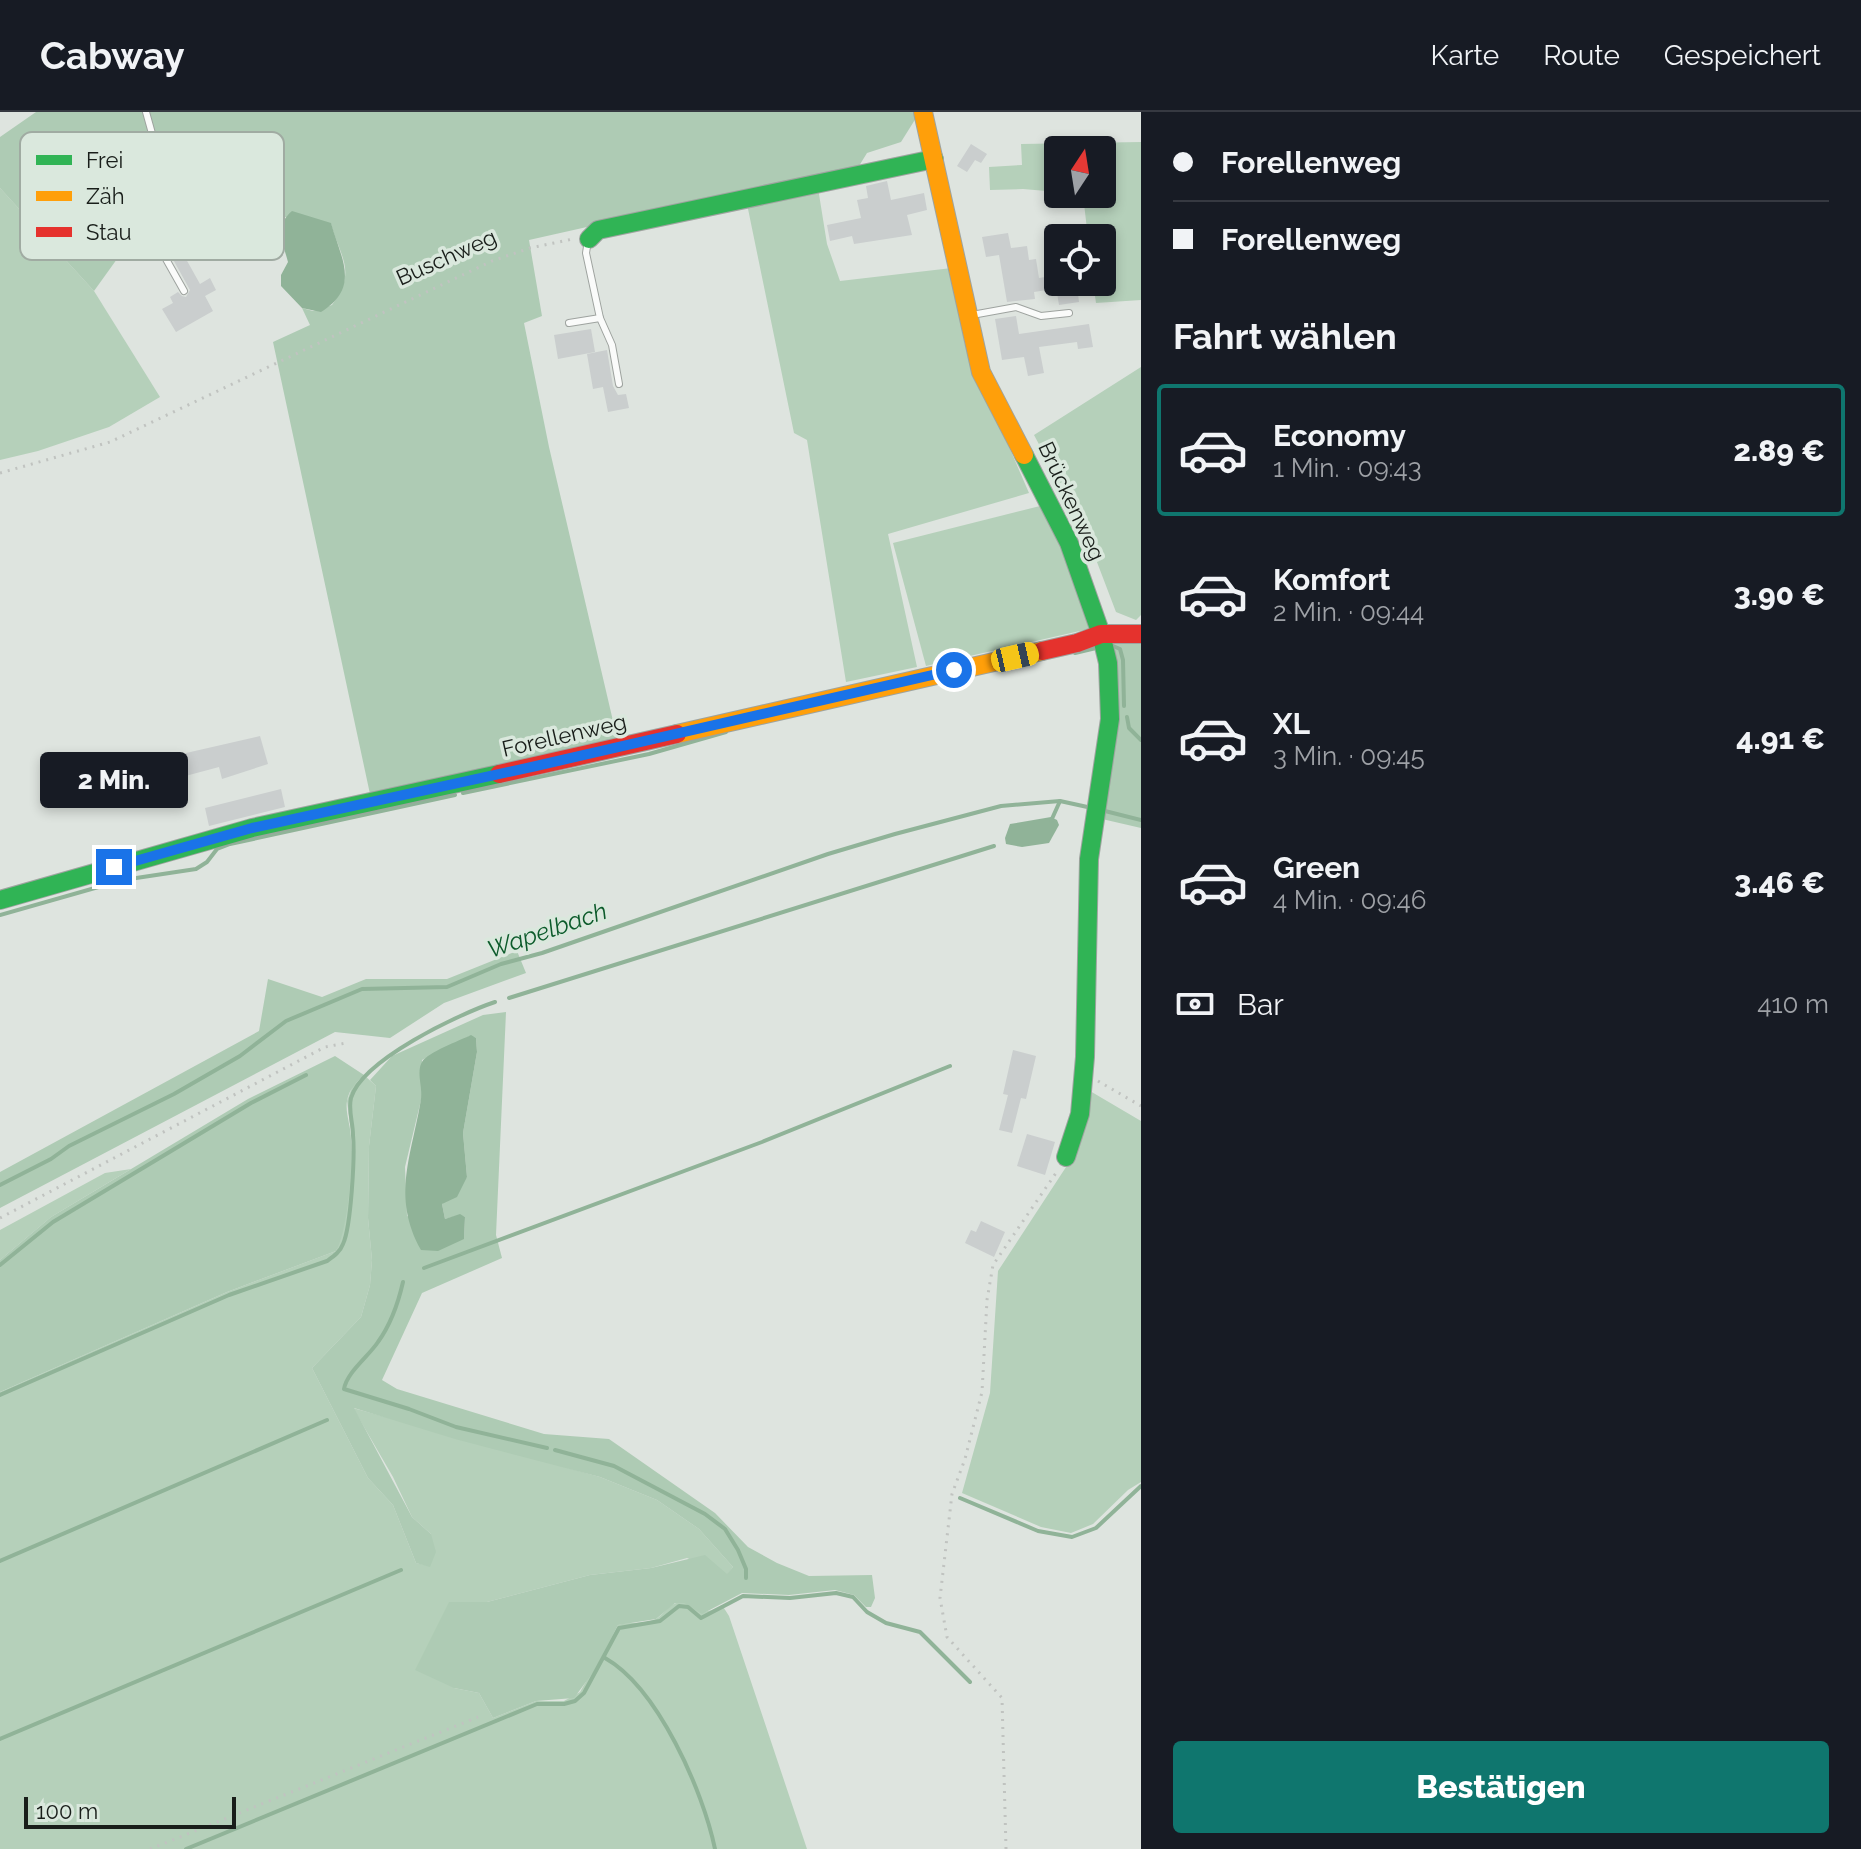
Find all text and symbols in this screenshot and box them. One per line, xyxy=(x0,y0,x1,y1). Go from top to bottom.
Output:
text: Cabway xyxy=(40,33,185,78)
text: Karte xyxy=(1430,39,1499,72)
text: Route xyxy=(1543,39,1620,72)
text: Gespeichert xyxy=(1664,39,1821,72)
legend xyxy=(20,132,284,260)
north arrow xyxy=(1044,136,1116,208)
map controls xyxy=(1044,136,1116,296)
text: Forellenweg xyxy=(1221,145,1401,180)
text: Frei xyxy=(86,147,123,173)
text: Zäh xyxy=(86,183,125,209)
text: Stau xyxy=(86,219,132,245)
text: Forellenweg xyxy=(1221,222,1401,257)
street label: Buschweg xyxy=(392,223,500,291)
button: locate xyxy=(1044,224,1116,296)
text: Fahrt wählen xyxy=(1173,315,1397,357)
icon: car xyxy=(1177,414,1249,486)
text: Economy xyxy=(1273,418,1406,453)
text: 2.89 € xyxy=(1734,433,1825,468)
street label: Brückenweg xyxy=(1033,437,1111,565)
text: 1 Min. · 09:43 xyxy=(1273,453,1422,483)
icon: car xyxy=(1177,558,1249,630)
text: Komfort xyxy=(1273,562,1390,597)
text: 3.90 € xyxy=(1734,577,1825,612)
text: 2 Min. · 09:44 xyxy=(1273,597,1424,627)
car xyxy=(989,640,1041,674)
route start xyxy=(936,652,972,688)
icon: car xyxy=(1177,702,1249,774)
text: XL xyxy=(1273,706,1310,741)
street label: Forellenweg xyxy=(499,708,629,762)
text: 4.91 € xyxy=(1736,721,1825,756)
text: 3 Min. · 09:45 xyxy=(1273,741,1425,771)
callout: 2 Min. xyxy=(40,751,188,807)
text: 2 Min. xyxy=(78,765,150,795)
icon: car xyxy=(1177,846,1249,918)
route end xyxy=(96,849,132,885)
text: Green xyxy=(1273,850,1360,885)
text: 3.46 € xyxy=(1734,865,1825,900)
text: 4 Min. · 09:46 xyxy=(1273,885,1426,915)
water label: Wapelbach xyxy=(483,896,611,964)
icon: cash xyxy=(1173,982,1217,1026)
text: Bar xyxy=(1237,987,1284,1022)
text: 410 m xyxy=(1757,989,1829,1019)
button: Bestätigen xyxy=(1173,1741,1829,1833)
scale bar xyxy=(24,1793,236,1829)
text: 100 m xyxy=(36,1798,98,1824)

